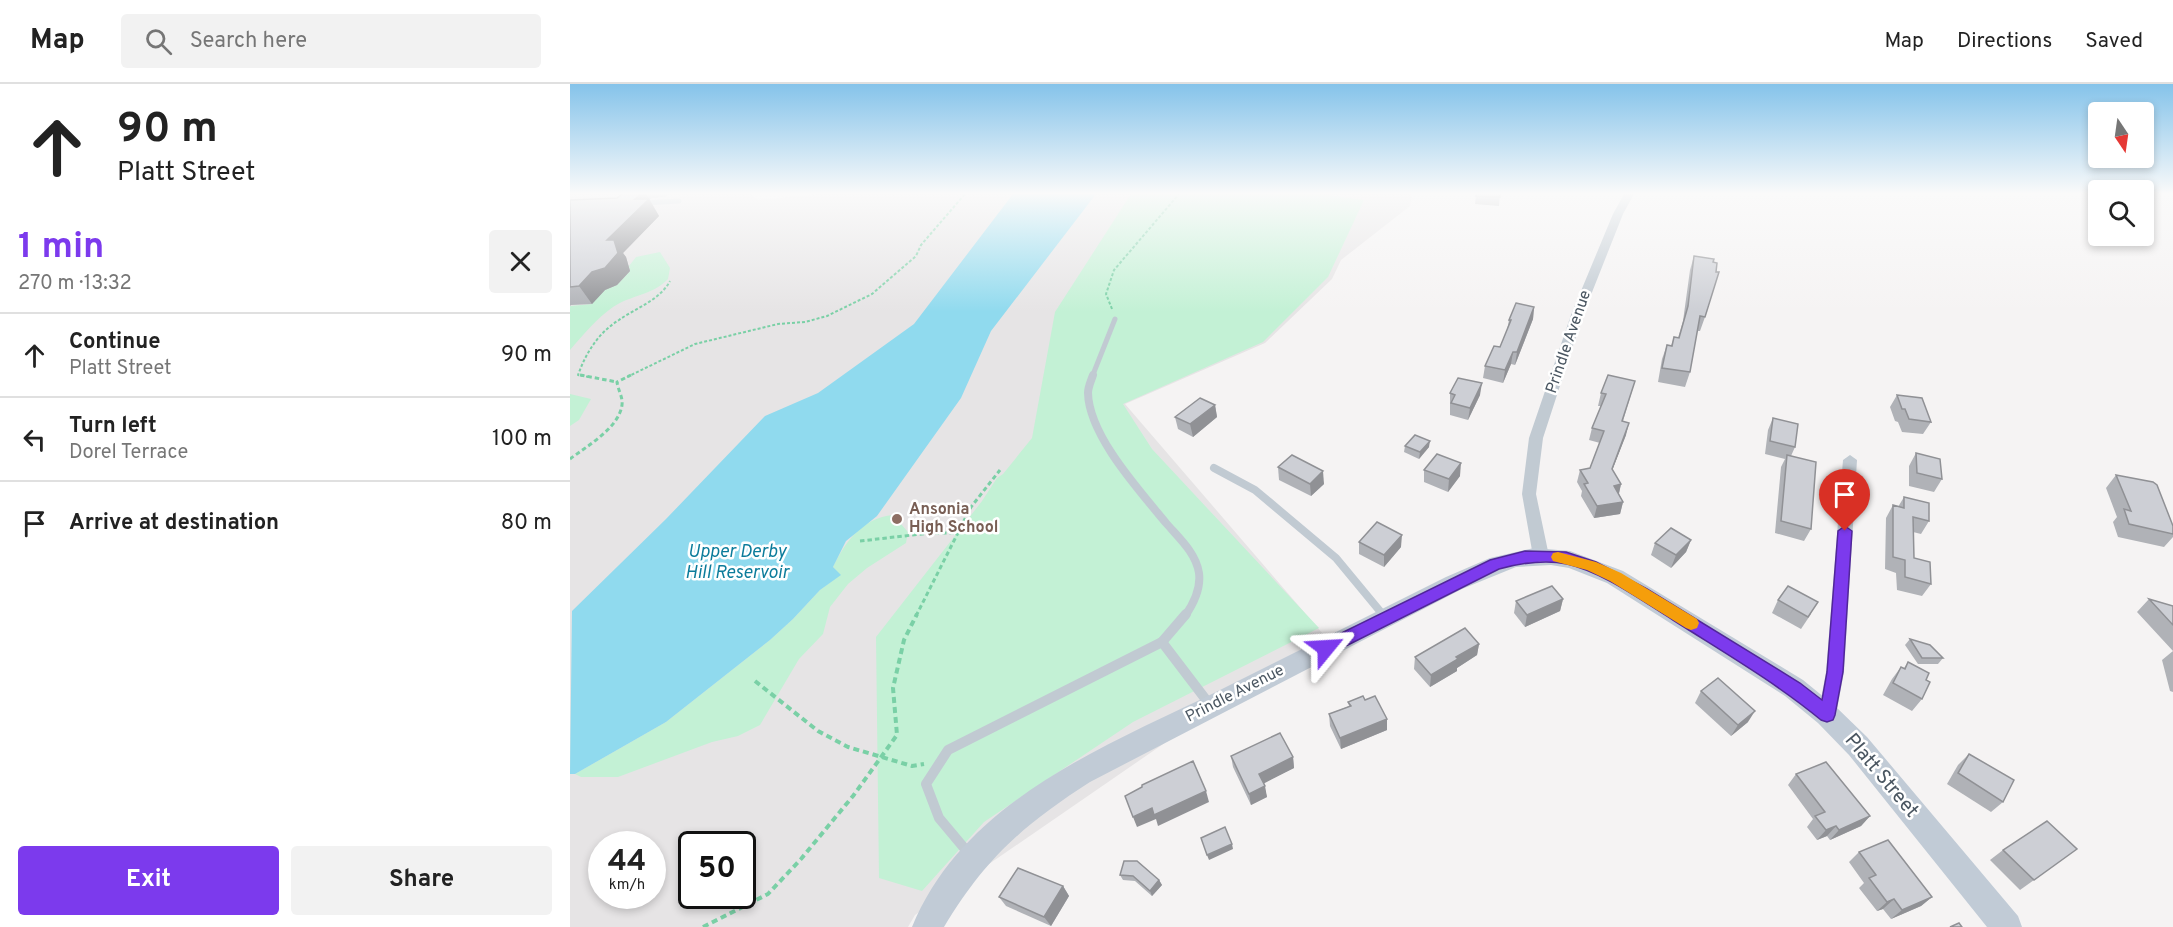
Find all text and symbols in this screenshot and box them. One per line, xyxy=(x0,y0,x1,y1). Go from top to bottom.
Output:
search box xyxy=(121,14,541,68)
text: Map xyxy=(30,23,85,59)
icon: search xyxy=(142,25,175,58)
text: Search here xyxy=(190,28,307,55)
text: Map xyxy=(1884,28,1924,55)
text: Directions xyxy=(1957,28,2052,55)
text: Saved xyxy=(2085,28,2143,55)
north arrow xyxy=(2088,102,2154,168)
map controls xyxy=(2088,102,2154,246)
text: 90 m xyxy=(117,104,218,157)
icon: ahead xyxy=(18,108,96,186)
text: Platt Street xyxy=(117,156,256,190)
button: search xyxy=(2088,180,2154,246)
text: 1 min xyxy=(18,225,104,271)
button: close xyxy=(489,230,552,293)
text: 270 m · 13:32 xyxy=(18,271,132,297)
street label: Prindle Avenue xyxy=(1542,288,1596,396)
text: Continue xyxy=(69,329,160,356)
icon: ahead xyxy=(18,339,51,372)
text: 90 m xyxy=(501,342,552,369)
text: Platt Street xyxy=(69,356,172,382)
text: Turn left xyxy=(69,413,157,440)
icon: left xyxy=(18,423,51,456)
text: 100 m xyxy=(492,426,552,453)
text: Dorel Terrace xyxy=(69,440,188,466)
pin xyxy=(1819,469,1870,531)
icon: arrive xyxy=(1828,478,1861,511)
place label: Ansonia High School xyxy=(909,500,998,538)
icon: arrive xyxy=(18,507,51,540)
text: Arrive at destination xyxy=(69,510,279,537)
text: 80 m xyxy=(501,510,552,537)
marker: Ansonia High School xyxy=(890,512,904,526)
water label: Upper Derby Hill Reservoir xyxy=(685,541,791,585)
position arrow xyxy=(1294,616,1358,680)
street label: Prindle Avenue xyxy=(1182,661,1288,727)
street label: Platt Street xyxy=(1838,728,1924,824)
speed limit sign: 50 xyxy=(678,831,756,909)
text: 44 xyxy=(608,844,646,881)
button: Exit xyxy=(18,846,279,915)
button: Share xyxy=(291,846,552,915)
text: km/h xyxy=(609,876,645,895)

